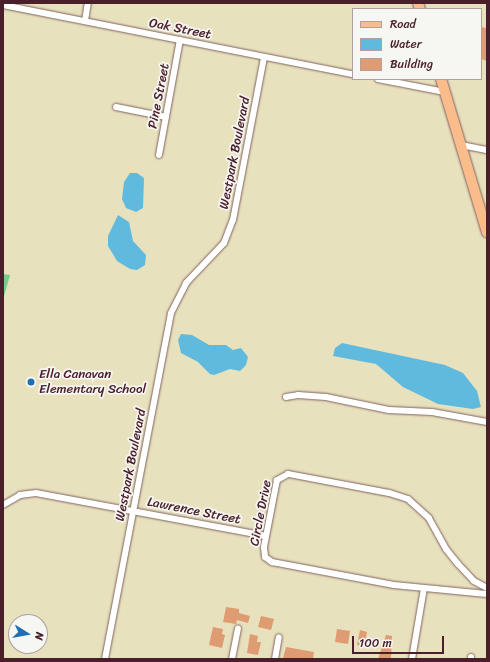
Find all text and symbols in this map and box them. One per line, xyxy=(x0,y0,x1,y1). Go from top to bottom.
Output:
legend xyxy=(352,8,482,80)
text: Road xyxy=(390,13,416,35)
street label: Oak Street xyxy=(148,15,212,43)
text: Water xyxy=(390,33,422,55)
text: Building xyxy=(390,53,433,75)
street label: Pine Street xyxy=(145,62,173,130)
street label: Westpark Boulevard xyxy=(216,96,254,210)
place label: Ella Canavan Elementary School xyxy=(39,367,146,398)
marker: Ella Canavan Elementary School xyxy=(26,377,36,387)
street label: Westpark Boulevard xyxy=(112,408,150,522)
street label: Circle Drive xyxy=(247,479,275,547)
street label: Lawrence Street xyxy=(146,494,242,528)
north arrow xyxy=(8,614,48,654)
scale bar xyxy=(354,628,446,654)
text: N xyxy=(29,631,49,642)
text: 100 m xyxy=(359,632,392,654)

